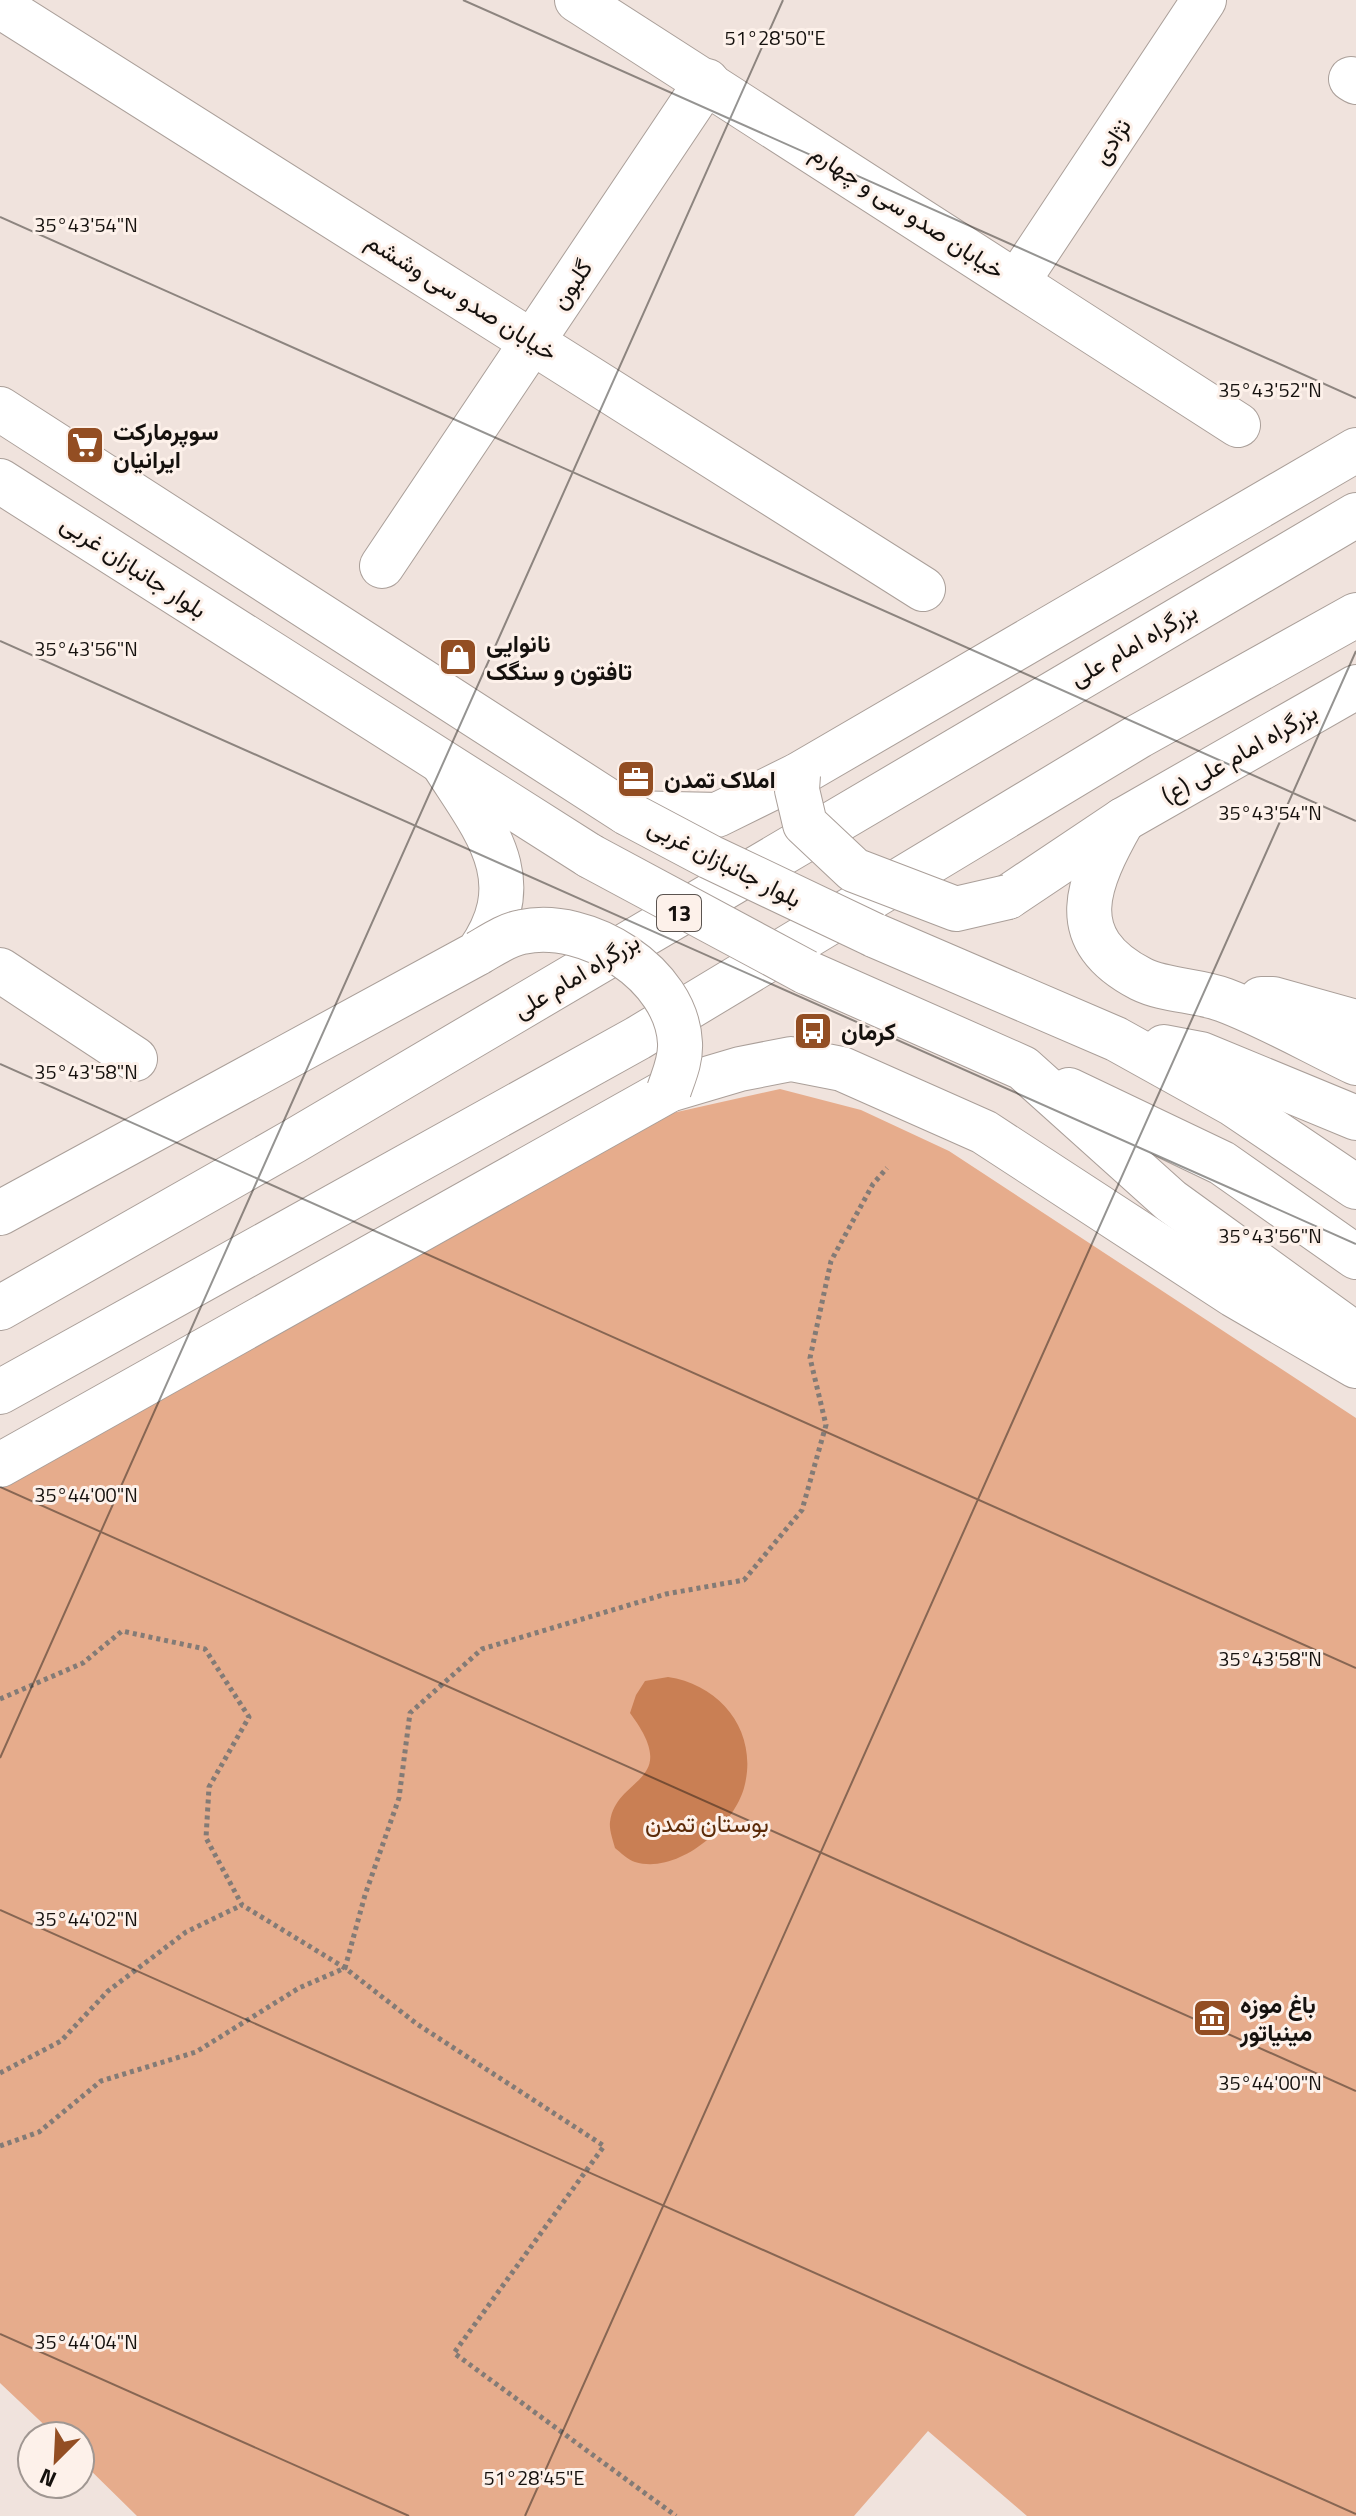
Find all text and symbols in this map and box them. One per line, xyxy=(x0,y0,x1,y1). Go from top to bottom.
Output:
text: 51°28'50"E xyxy=(724,22,826,53)
street label: نژادی xyxy=(1083,111,1139,171)
street label: خیابان صدو سی و چهارم xyxy=(804,135,1012,287)
text: 35°43'54"N xyxy=(34,209,138,240)
street label: خیابان صدو سی وششم xyxy=(359,223,565,369)
street label: گلبون xyxy=(541,252,601,316)
text: 35°43'52"N xyxy=(1218,374,1322,405)
place label: سوپرمارکت ایرانیان xyxy=(113,413,219,477)
supermarket icon: سوپرمارکت ایرانیان xyxy=(64,424,106,466)
street label: بلوار جانبازان غربی xyxy=(54,505,214,627)
street label: بزرگراه امام علی xyxy=(1062,593,1204,695)
place label: نانوایی تافتون و سنگک xyxy=(486,625,632,689)
text: 35°43'56"N xyxy=(34,633,138,664)
shop icon: نانوایی تافتون و سنگک xyxy=(437,636,479,678)
street label: بزرگراه امام علی (ع) xyxy=(1154,694,1324,812)
office icon: املاک تمدن xyxy=(615,758,657,800)
place label: املاک تمدن xyxy=(664,761,776,797)
text: 35°43'54"N xyxy=(1218,797,1322,828)
street label: بلوار جانبازان غربی xyxy=(642,808,808,916)
road number: 13 xyxy=(657,895,701,931)
street label: بزرگراه امام علی xyxy=(506,923,646,1027)
bus stop icon: کرمان xyxy=(792,1010,834,1052)
place label: کرمان xyxy=(841,1013,896,1049)
text: 35°43'58"N xyxy=(34,1056,138,1087)
text: 35°43'56"N xyxy=(1218,1220,1322,1251)
text: 35°44'00"N xyxy=(34,1479,138,1510)
text: 35°43'58"N xyxy=(1218,1643,1322,1674)
park label: بوستان تمدن xyxy=(645,1805,769,1841)
text: 35°44'02"N xyxy=(34,1903,138,1934)
place label: باغ موزه مینیاتور xyxy=(1239,1986,1316,2050)
museum icon: باغ موزه مینیاتور xyxy=(1191,1997,1233,2039)
text: 35°44'00"N xyxy=(1218,2067,1322,2098)
text: 35°44'04"N xyxy=(34,2326,138,2357)
north arrow xyxy=(16,2420,96,2500)
text: N xyxy=(34,2460,62,2497)
text: 51°28'45"E xyxy=(483,2462,585,2493)

